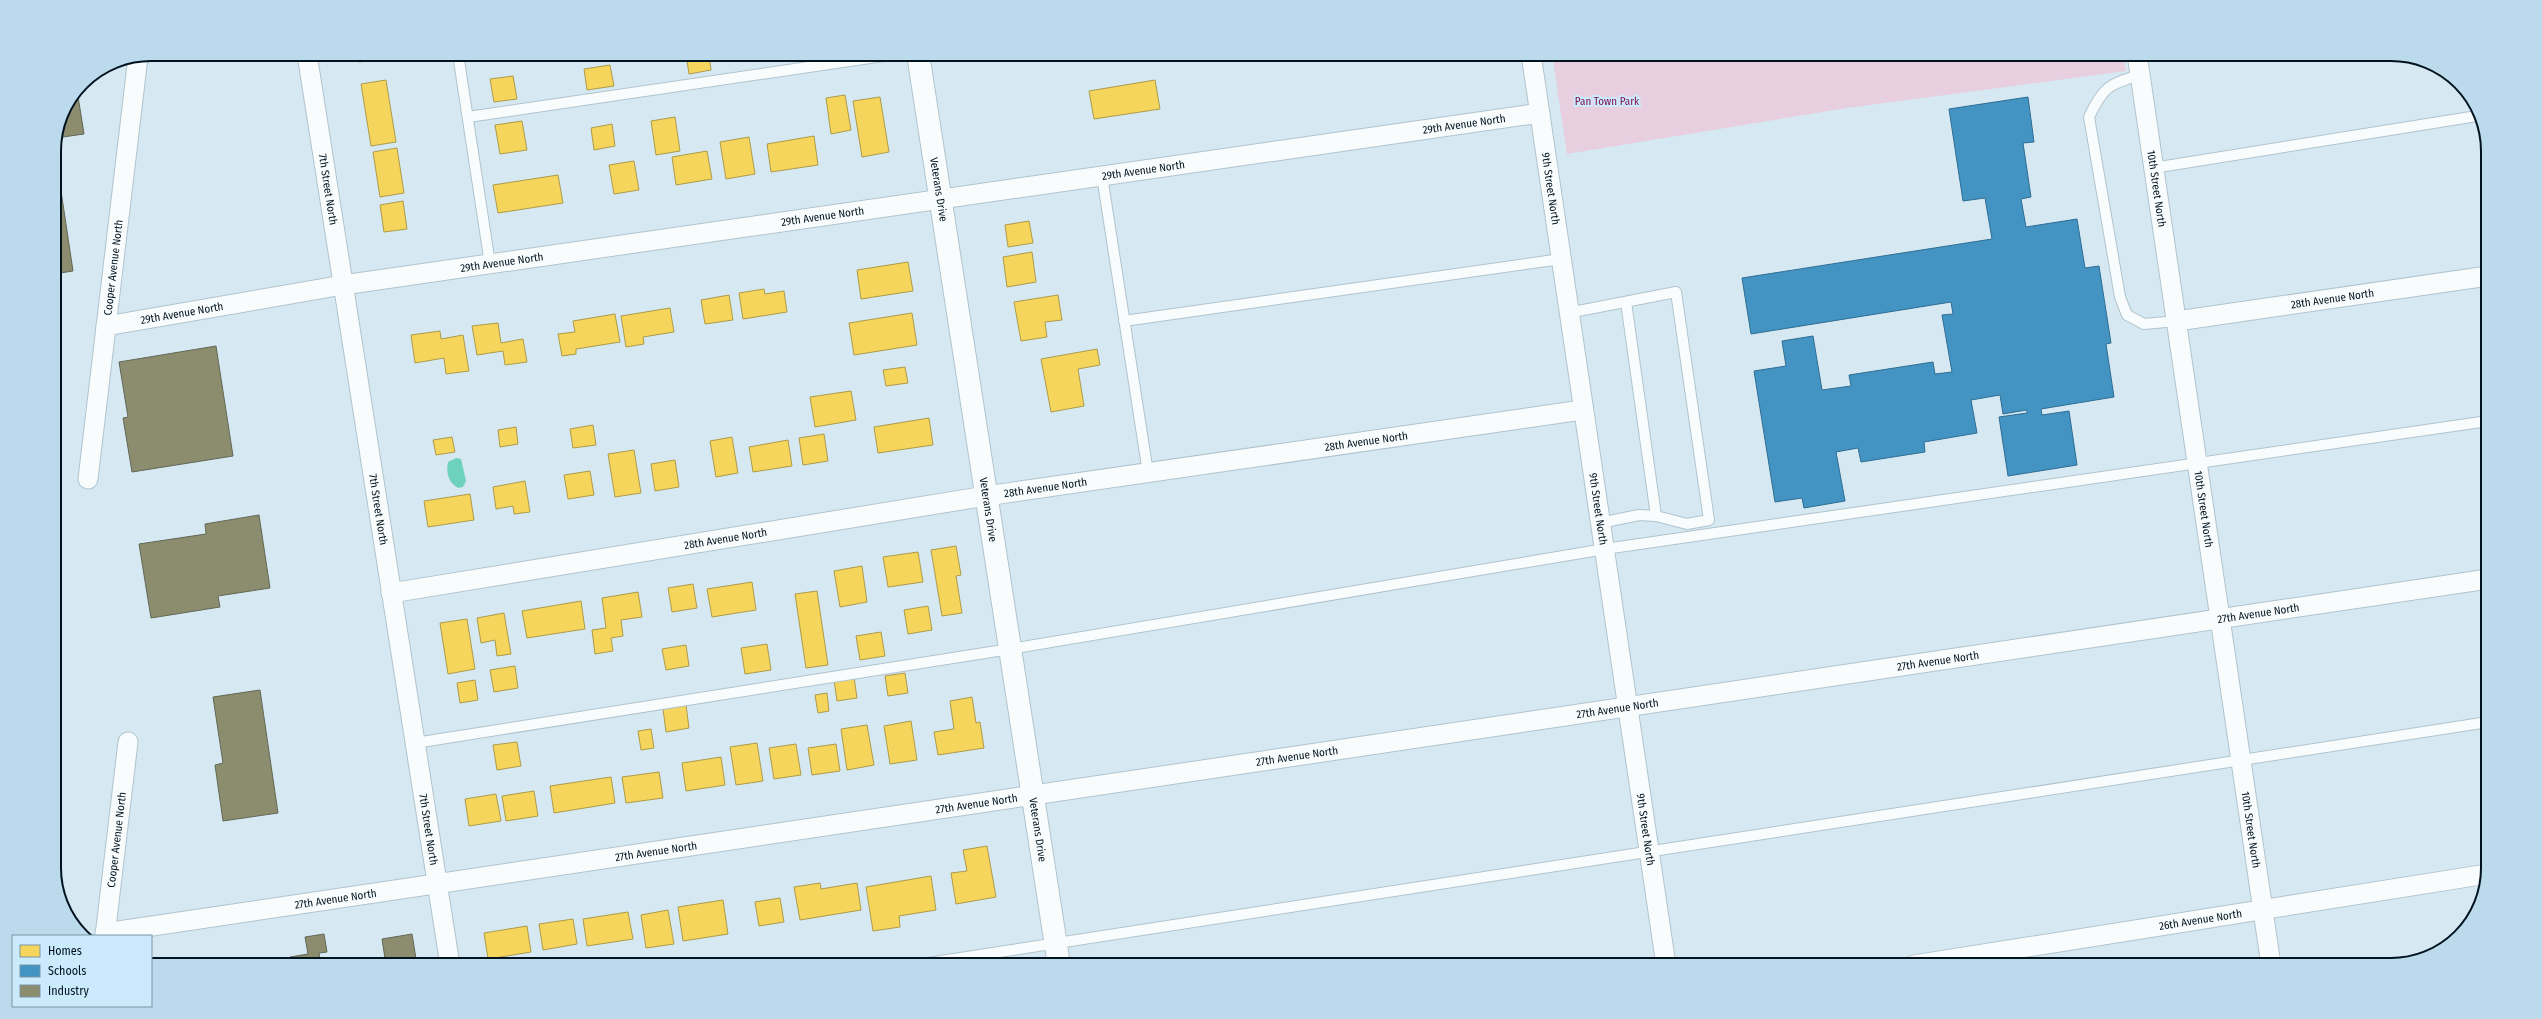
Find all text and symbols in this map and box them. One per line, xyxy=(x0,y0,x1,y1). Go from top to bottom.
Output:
park label: Pan Town Park xyxy=(1575,95,1640,108)
street label: 29th Avenue North xyxy=(1422,112,1506,137)
street label: 10th Street North xyxy=(2144,149,2168,228)
street label: 9th Street North xyxy=(1539,152,1562,226)
street label: 7th Street North xyxy=(316,153,340,226)
street label: Veterans Drive xyxy=(927,156,950,223)
street label: 29th Avenue North xyxy=(1101,158,1186,183)
street label: 29th Avenue North xyxy=(780,204,865,229)
street label: Cooper Avenue North xyxy=(101,219,126,316)
street label: 29th Avenue North xyxy=(460,250,544,275)
street label: 28th Avenue North xyxy=(2290,287,2375,311)
street label: 29th Avenue North xyxy=(140,300,224,327)
street label: 28th Avenue North xyxy=(1324,429,1409,454)
street label: 10th Street North xyxy=(2191,470,2216,548)
street label: 9th Street North xyxy=(1586,472,1610,546)
street label: 7th Street North xyxy=(366,473,390,546)
street label: 28th Avenue North xyxy=(1003,475,1088,500)
street label: Veterans Drive xyxy=(977,477,999,543)
street label: 28th Avenue North xyxy=(683,526,768,552)
street label: 27th Avenue North xyxy=(2217,601,2300,626)
street label: 27th Avenue North xyxy=(1896,649,1980,674)
street label: 27th Avenue North xyxy=(1576,696,1659,721)
street label: 27th Avenue North xyxy=(1255,744,1339,769)
street label: 10th Street North xyxy=(2239,790,2263,869)
street label: Cooper Avenue North xyxy=(105,791,129,888)
street label: 27th Avenue North xyxy=(935,792,1018,817)
street label: 7th Street North xyxy=(416,793,440,866)
street label: 9th Street North xyxy=(1634,793,1657,867)
street label: Veterans Drive xyxy=(1026,797,1049,863)
street label: 27th Avenue North xyxy=(614,839,698,864)
street label: 27th Avenue North xyxy=(294,887,377,912)
street label: 26th Avenue North xyxy=(2158,907,2243,933)
legend xyxy=(12,935,152,1007)
text: Homes xyxy=(48,944,82,958)
text: Schools xyxy=(48,964,86,978)
text: Industry xyxy=(48,984,89,998)

